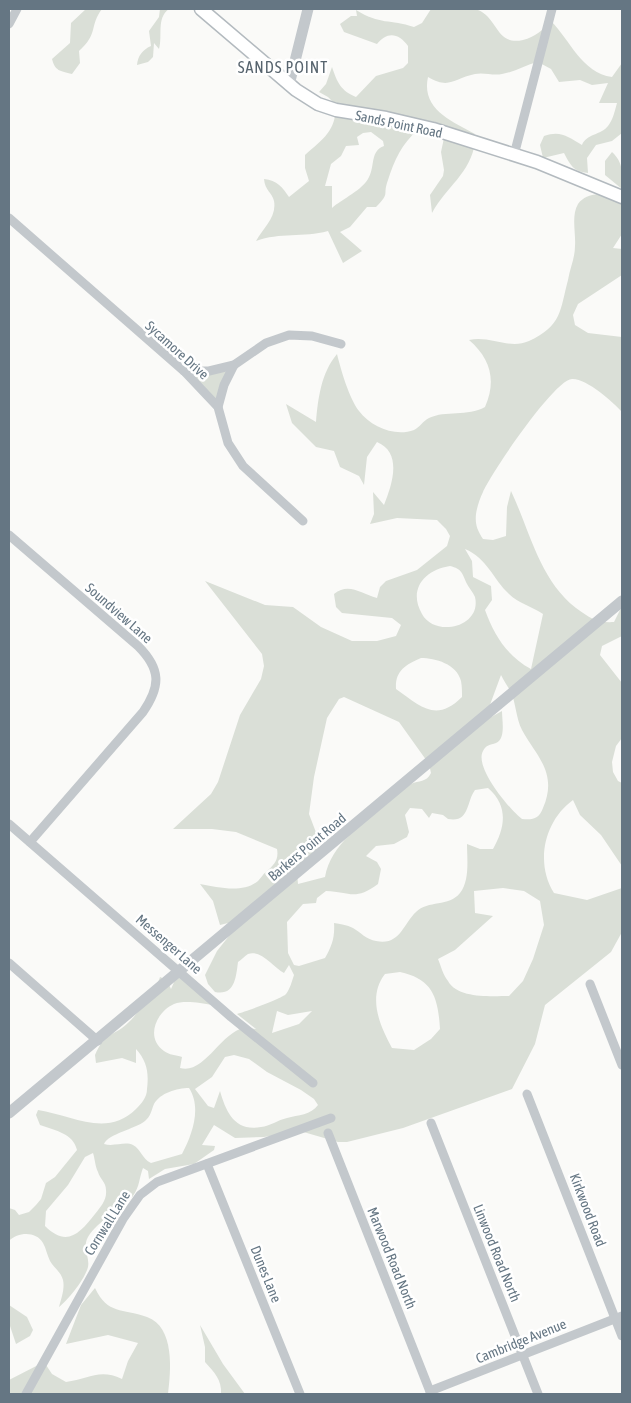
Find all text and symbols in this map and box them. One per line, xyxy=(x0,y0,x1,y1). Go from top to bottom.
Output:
district label: SANDS POINT xyxy=(238,58,328,76)
street label: Sands Point Road xyxy=(354,107,444,141)
street label: Sycamore Drive xyxy=(142,318,212,382)
street label: Soundview Lane xyxy=(82,580,156,646)
street label: Barkers Point Road xyxy=(265,810,349,884)
street label: Messenger Lane xyxy=(133,911,205,977)
street label: Kirkwood Road xyxy=(567,1171,609,1249)
street label: Cornwall Lane xyxy=(81,1188,133,1258)
street label: Linwood Road North xyxy=(470,1202,524,1304)
street label: Marwood Road North xyxy=(364,1205,420,1311)
street label: Dunes Lane xyxy=(247,1243,285,1305)
street label: Cambridge Avenue xyxy=(473,1316,569,1366)

